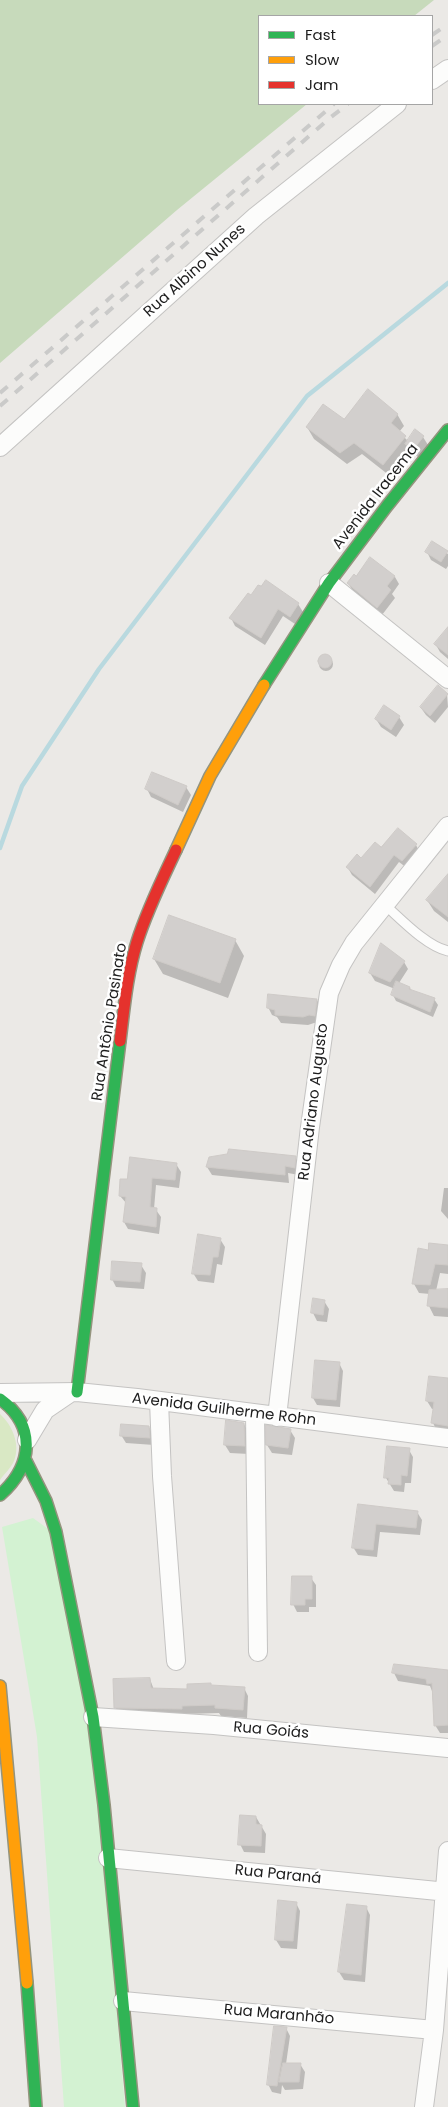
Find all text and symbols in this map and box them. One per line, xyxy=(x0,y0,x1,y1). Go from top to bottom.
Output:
legend xyxy=(258,15,433,105)
text: Fast xyxy=(305,24,336,45)
text: Slow xyxy=(305,49,339,70)
text: Jam xyxy=(305,74,339,95)
street label: Rua Albino Nunes xyxy=(140,221,250,321)
street label: Avenida Iracema xyxy=(329,441,423,553)
street label: Rua Antônio Pasinato xyxy=(89,942,131,1102)
street label: Rua Adriano Augusto xyxy=(295,1022,333,1182)
street label: Avenida Guilherme Rohn xyxy=(131,1390,317,1430)
street label: Rua Goiás xyxy=(232,1719,310,1743)
street label: Rua Paraná xyxy=(234,1861,322,1889)
street label: Rua Maranhão xyxy=(223,2001,335,2029)

